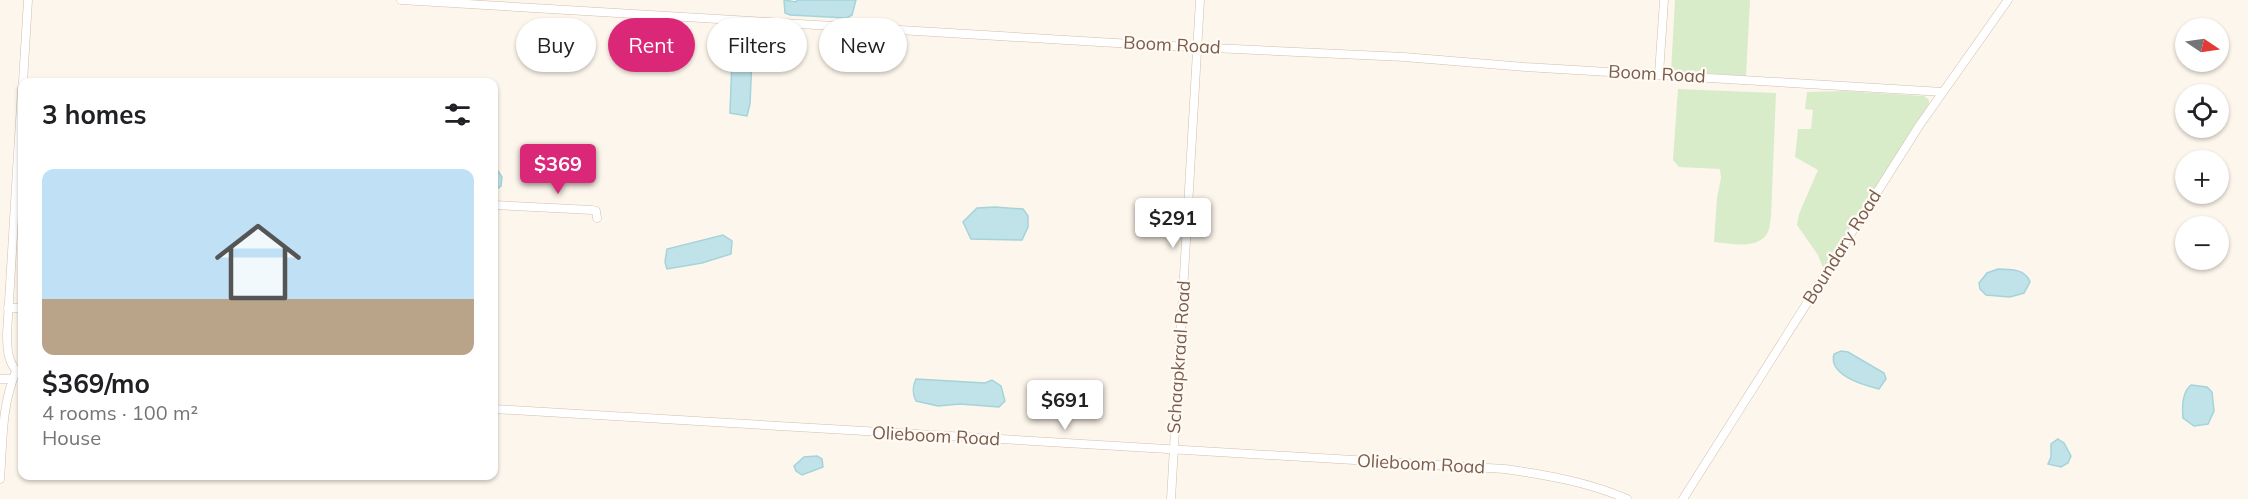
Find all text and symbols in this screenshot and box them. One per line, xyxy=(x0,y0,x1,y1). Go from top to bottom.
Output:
chip: Buy xyxy=(516,18,596,72)
chip: Rent xyxy=(608,18,695,72)
chip: Filters xyxy=(707,18,807,72)
chip: New xyxy=(819,18,907,72)
north arrow xyxy=(2175,18,2229,72)
map controls xyxy=(2175,18,2229,270)
street label: Boom Road xyxy=(1123,30,1221,59)
street label: Boom Road xyxy=(1608,59,1706,88)
button: locate xyxy=(2175,84,2229,138)
text: 3 homes xyxy=(42,98,146,131)
icon: filters xyxy=(441,98,474,131)
pin: $369 xyxy=(522,144,594,195)
button: + xyxy=(2175,150,2229,204)
text: $369 xyxy=(534,151,582,176)
street label: Boundary Road xyxy=(1797,185,1886,308)
pin: $291 xyxy=(1137,198,1209,249)
text: $291 xyxy=(1149,205,1197,230)
icon: home xyxy=(204,208,312,316)
button: − xyxy=(2175,216,2229,270)
street label: Schaapkraal Road xyxy=(1162,280,1195,434)
text: $369/mo xyxy=(42,367,150,400)
pin: $691 xyxy=(1029,380,1101,431)
text: $691 xyxy=(1041,387,1089,412)
text: 4 rooms · 100 m² xyxy=(42,400,198,425)
street label: Olieboom Road xyxy=(871,421,1001,450)
text: House xyxy=(42,425,101,450)
street label: Olieboom Road xyxy=(1356,449,1486,478)

